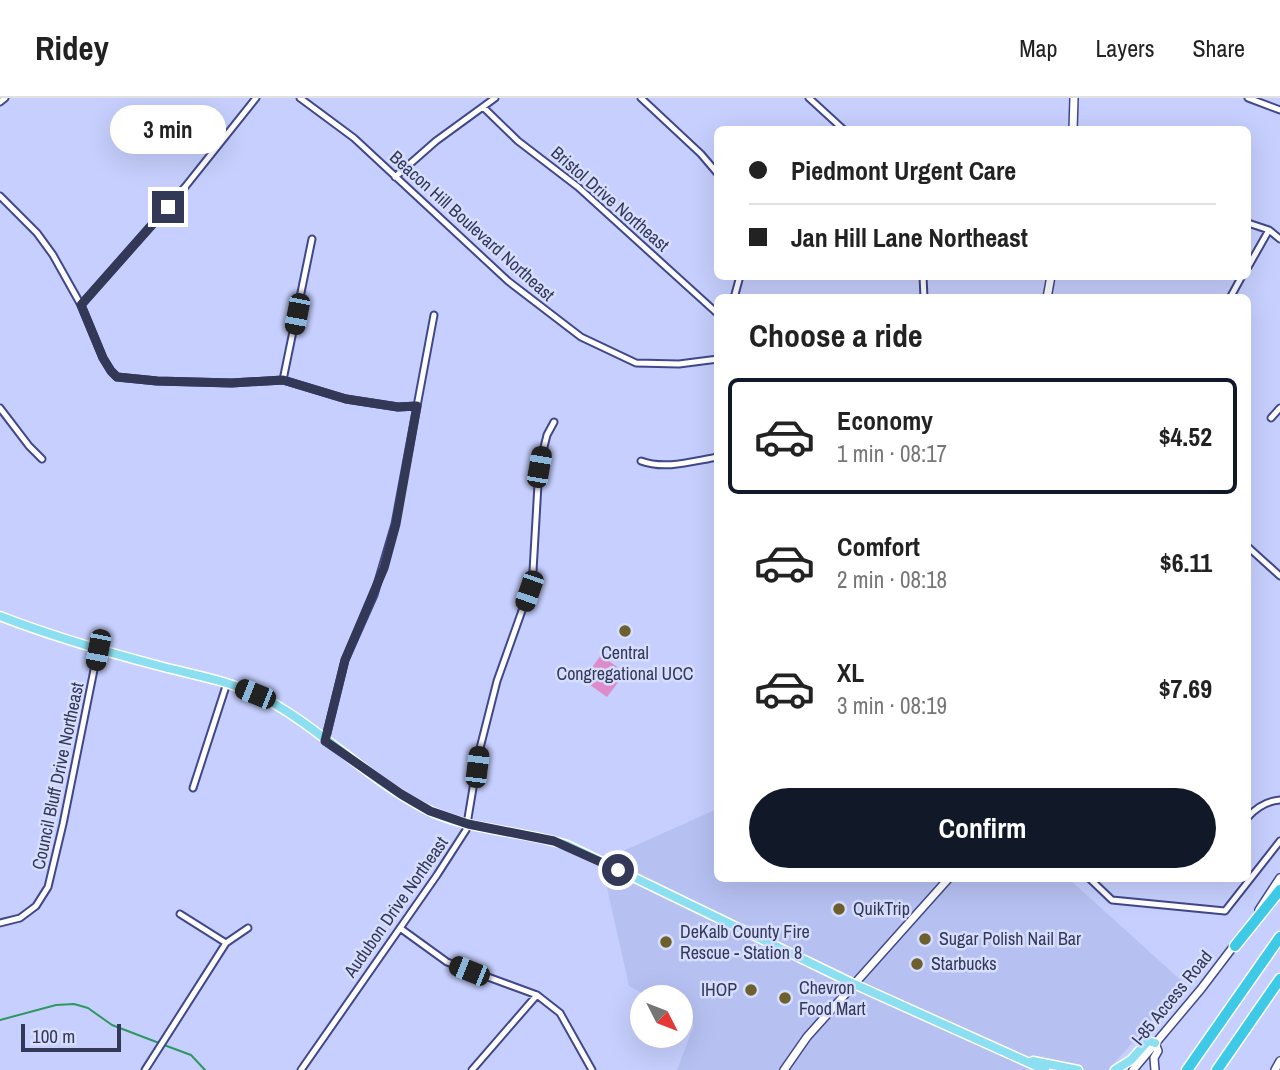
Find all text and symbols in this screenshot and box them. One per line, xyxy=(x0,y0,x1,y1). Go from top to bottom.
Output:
text: Ridey xyxy=(35,26,109,70)
text: Map xyxy=(1019,32,1057,64)
text: Layers xyxy=(1095,32,1154,64)
text: Share xyxy=(1192,32,1245,64)
callout: 3 min xyxy=(110,105,226,154)
text: 3 min xyxy=(143,114,193,145)
street label: Bristol Drive Northeast xyxy=(546,140,675,257)
street label: Beacon Hill Boulevard Northeast xyxy=(384,145,560,307)
text: Piedmont Urgent Care xyxy=(791,153,1016,188)
route end xyxy=(152,191,184,223)
text: Jan Hill Lane Northeast xyxy=(791,220,1028,255)
car xyxy=(283,291,312,337)
text: Choose a ride xyxy=(749,314,923,357)
text: Economy xyxy=(837,403,933,438)
icon: car xyxy=(753,405,816,468)
text: $4.52 xyxy=(1159,419,1212,454)
text: 1 min · 08:17 xyxy=(837,438,947,469)
car xyxy=(526,444,553,490)
text: Comfort xyxy=(837,529,920,564)
icon: car xyxy=(753,531,816,594)
text: $6.11 xyxy=(1160,545,1212,580)
text: 2 min · 08:18 xyxy=(837,564,947,595)
car xyxy=(513,568,546,614)
marker: Central Congregational UCC xyxy=(617,623,633,639)
car xyxy=(84,627,113,673)
place label: Central Congregational UCC xyxy=(557,640,694,686)
text: XL xyxy=(837,655,864,690)
icon: car xyxy=(753,657,816,720)
text: $7.69 xyxy=(1159,671,1212,706)
car xyxy=(232,676,279,712)
street label: Council Bluff Drive Northeast xyxy=(25,680,90,872)
text: 3 min · 08:19 xyxy=(837,690,947,721)
car xyxy=(465,745,490,789)
button: Confirm xyxy=(749,788,1216,868)
street label: Audubon Drive Northeast xyxy=(337,831,454,983)
route start xyxy=(602,854,634,886)
place label: QuikTrip xyxy=(853,896,910,921)
marker: QuikTrip xyxy=(831,901,847,917)
place label: DeKalb County Fire Rescue - Station 8 xyxy=(680,919,810,965)
place label: Sugar Polish Nail Bar xyxy=(939,926,1081,951)
marker: Sugar Polish Nail Bar xyxy=(917,931,933,947)
marker: DeKalb County Fire Rescue - Station 8 xyxy=(658,934,674,950)
street label: I-85 Access Road xyxy=(1125,945,1218,1051)
place label: Starbucks xyxy=(931,951,997,976)
car xyxy=(446,953,493,989)
marker: Starbucks xyxy=(909,956,925,972)
place label: Chevron Food Mart xyxy=(799,975,866,1021)
place label: IHOP xyxy=(701,977,737,1002)
marker: IHOP xyxy=(743,982,759,998)
north arrow xyxy=(630,985,693,1048)
map controls xyxy=(630,985,693,1048)
marker: Chevron Food Mart xyxy=(777,990,793,1006)
scale bar xyxy=(21,1021,121,1053)
text: 100 m xyxy=(32,1023,75,1049)

